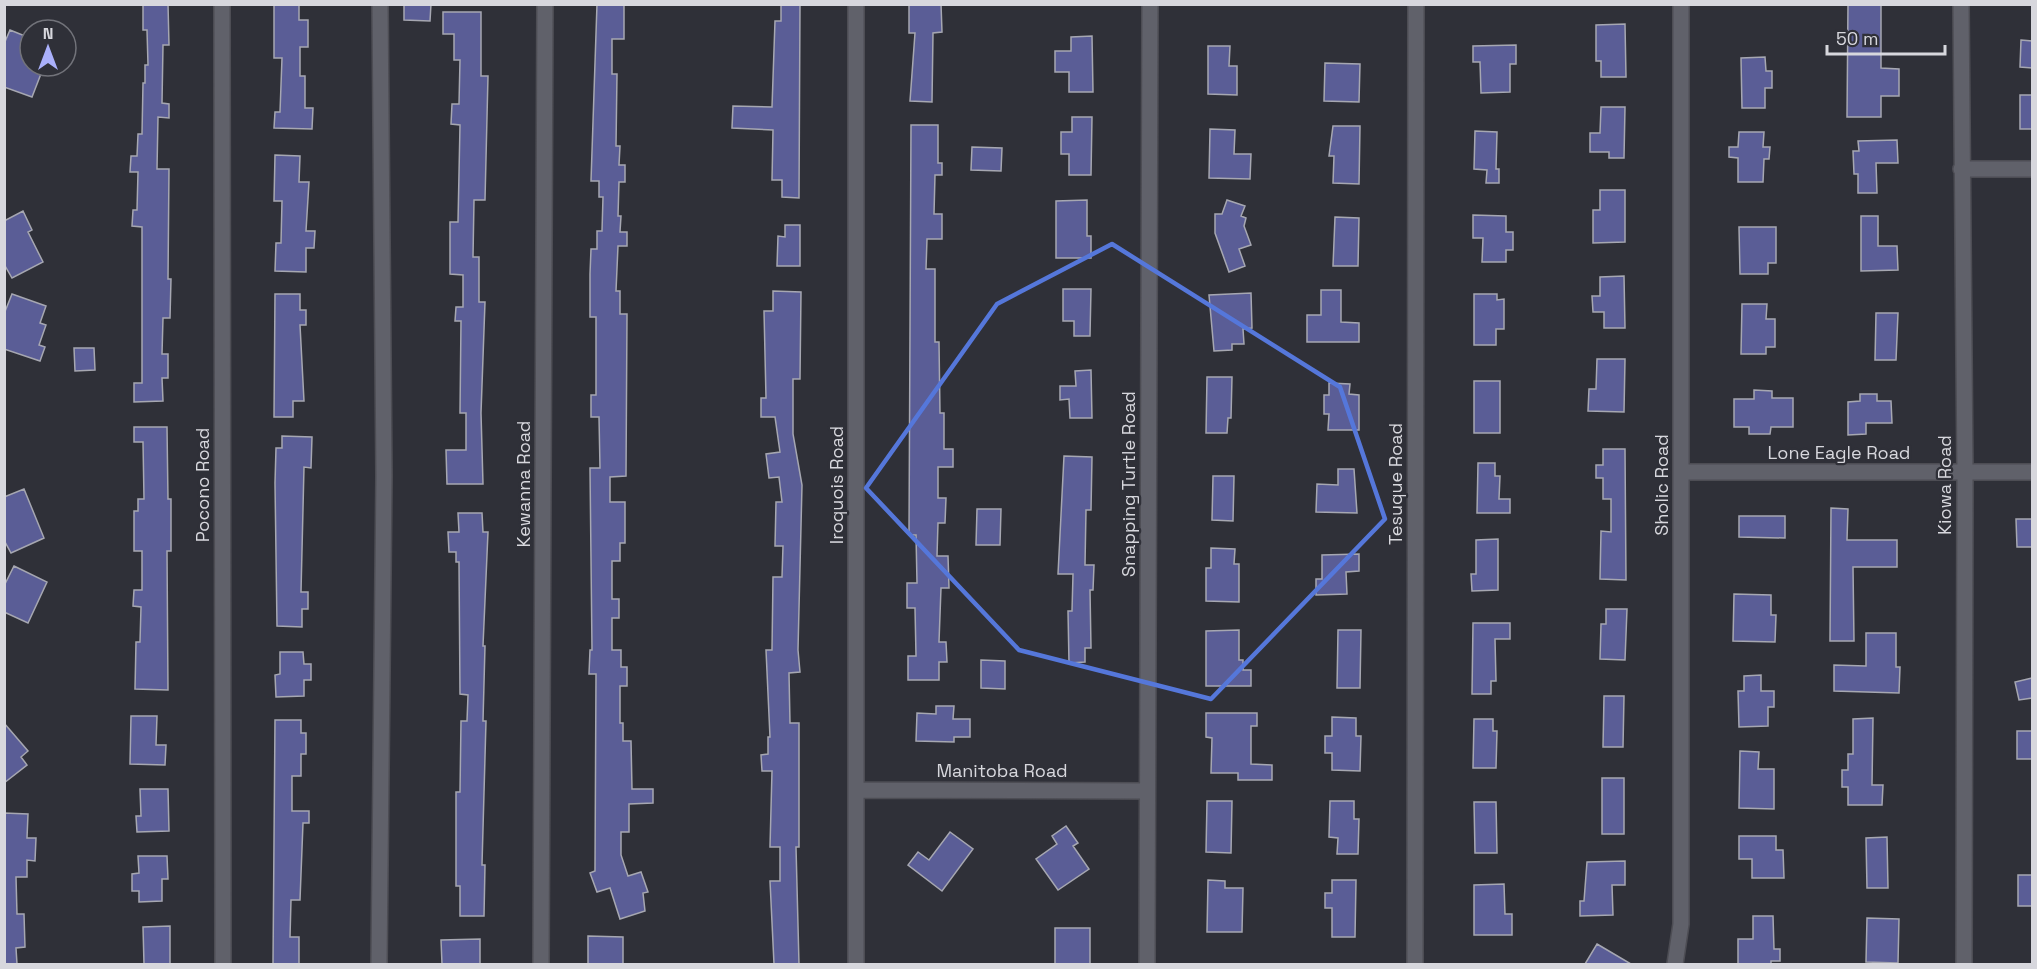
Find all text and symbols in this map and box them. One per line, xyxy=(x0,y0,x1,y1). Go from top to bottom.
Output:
north arrow xyxy=(18,18,78,78)
scale bar xyxy=(1827,18,1946,56)
text: N xyxy=(43,23,53,44)
text: 50 m xyxy=(1836,27,1878,50)
street label: Snapping Turtle Road xyxy=(1117,391,1140,577)
street label: Kewanna Road xyxy=(512,421,535,547)
street label: Tesuque Road xyxy=(1384,423,1407,545)
street label: Iroquois Road xyxy=(825,426,848,544)
street label: Pocono Road xyxy=(191,428,214,542)
street label: Sholic Road xyxy=(1650,434,1673,536)
street label: Kiowa Road xyxy=(1933,435,1956,535)
street label: Lone Eagle Road xyxy=(1768,441,1910,464)
street label: Manitoba Road xyxy=(936,759,1068,782)

